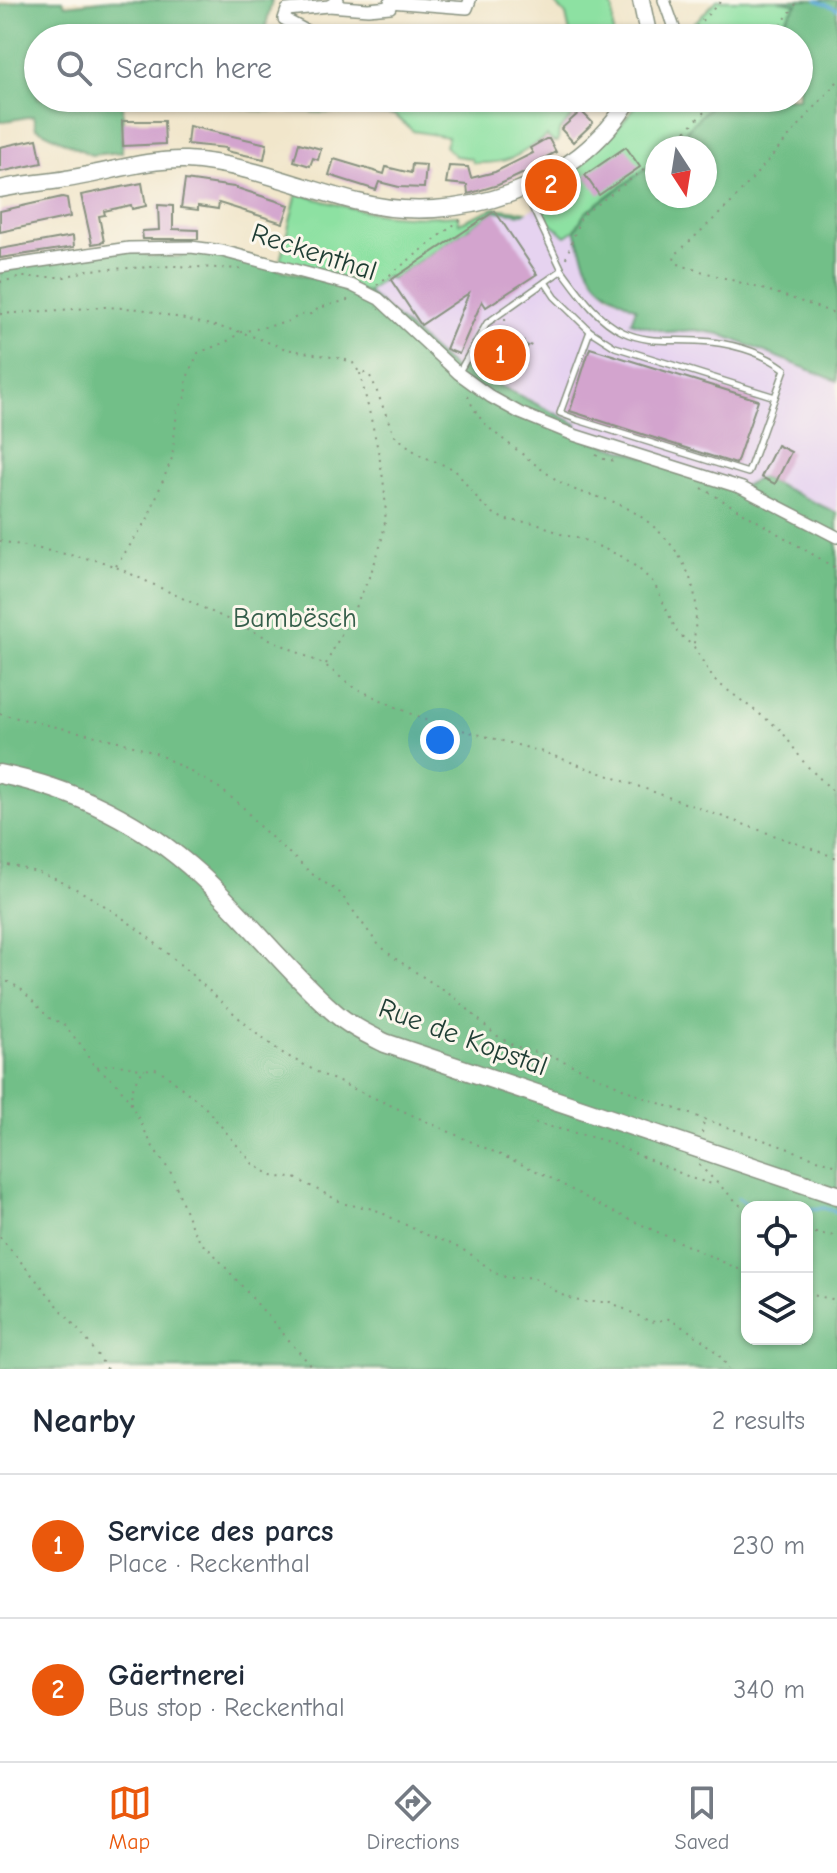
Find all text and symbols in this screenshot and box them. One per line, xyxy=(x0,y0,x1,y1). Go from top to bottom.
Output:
search box xyxy=(24,24,813,112)
icon: search xyxy=(52,46,96,90)
text: Search here xyxy=(116,51,272,86)
north arrow xyxy=(645,136,717,208)
pin: 2 xyxy=(525,155,577,215)
street label: Reckenthal xyxy=(247,217,381,287)
pin: 1 xyxy=(474,325,526,385)
park label: Bambësch xyxy=(233,602,357,634)
your location xyxy=(420,720,460,760)
street label: Rue de Kopstal xyxy=(374,992,552,1082)
map controls xyxy=(741,1201,813,1345)
button: locate xyxy=(741,1201,813,1273)
button: layers xyxy=(741,1273,813,1345)
text: Nearby xyxy=(32,1401,135,1441)
text: 2 results xyxy=(712,1406,805,1436)
text: Service des parcs xyxy=(108,1514,333,1549)
text: 1 xyxy=(53,1531,63,1561)
text: 230 m xyxy=(732,1531,805,1561)
text: Place · Reckenthal xyxy=(108,1549,310,1579)
text: Gäertnerei xyxy=(108,1658,245,1693)
text: 2 xyxy=(52,1675,64,1705)
text: 340 m xyxy=(733,1675,805,1705)
text: Bus stop · Reckenthal xyxy=(108,1693,345,1723)
tab: Map xyxy=(108,1781,152,1855)
tab: Directions xyxy=(367,1781,460,1855)
tab: Saved xyxy=(675,1781,729,1855)

